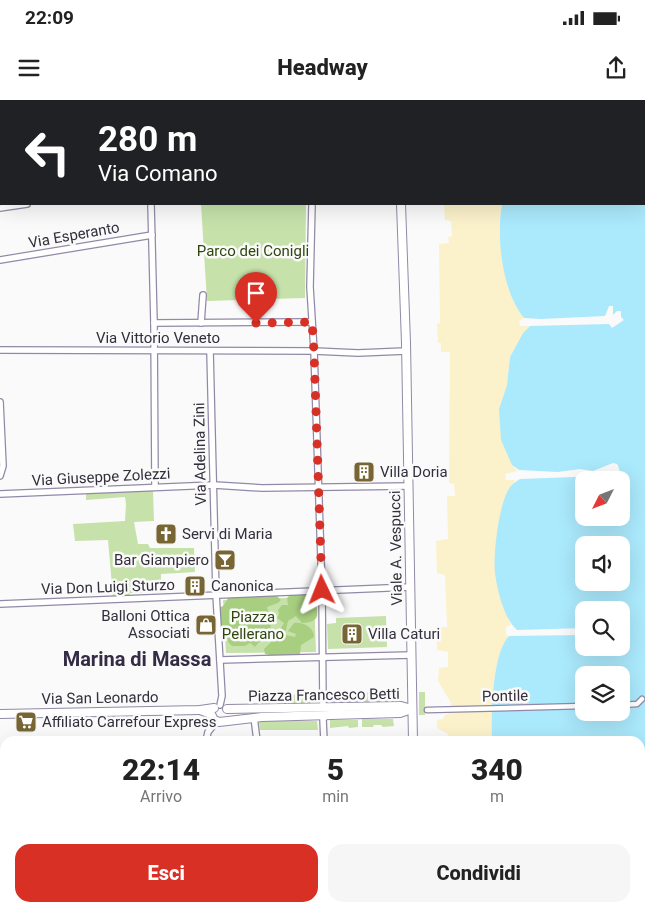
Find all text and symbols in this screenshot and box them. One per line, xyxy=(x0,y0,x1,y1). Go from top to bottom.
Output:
text: 22:09 xyxy=(25,6,74,29)
icon: menu xyxy=(15,54,43,82)
icon: share xyxy=(602,54,630,82)
text: Headway xyxy=(277,55,368,80)
text: 280 m xyxy=(98,119,197,160)
icon: left xyxy=(15,120,80,185)
text: Via Comano xyxy=(98,161,218,186)
street label: Via Esperanto xyxy=(27,218,121,252)
park label: Parco dei Conigli xyxy=(197,242,309,260)
pin xyxy=(235,272,277,323)
icon: arrive xyxy=(242,279,270,307)
street label: Via Vittorio Veneto xyxy=(96,329,220,347)
street label: Via Adelina Zini xyxy=(190,402,210,506)
building icon: Villa Doria xyxy=(352,460,376,484)
place label: Villa Doria xyxy=(380,463,448,481)
street label: Via Giuseppe Zolezzi xyxy=(31,464,171,490)
north arrow xyxy=(575,471,630,526)
map controls xyxy=(575,471,630,721)
street label: Viale A. Vespucci xyxy=(386,490,406,606)
church icon: Servi di Maria xyxy=(154,522,178,546)
place label: Servi di Maria xyxy=(182,525,273,543)
button: sound xyxy=(575,536,630,591)
bar icon: Bar Giampiero xyxy=(213,548,237,572)
place label: Bar Giampiero xyxy=(114,551,209,569)
position arrow xyxy=(295,563,347,615)
building icon: Canonica xyxy=(183,574,207,598)
street label: Via Don Luigi Sturzo xyxy=(41,576,175,598)
place label: Canonica xyxy=(211,577,274,595)
button: search xyxy=(575,601,630,656)
place label: Balloni Ottica Associati xyxy=(101,607,190,642)
park label: Piazza Pellerano xyxy=(222,608,284,643)
shop icon: Balloni Ottica Associati xyxy=(194,613,218,637)
building icon: Villa Caturi xyxy=(340,622,364,646)
place label: Villa Caturi xyxy=(368,625,440,643)
district label: Marina di Massa xyxy=(63,647,212,671)
button: layers xyxy=(575,666,630,721)
street label: Piazza Francesco Betti xyxy=(248,685,400,705)
street label: Pontile xyxy=(482,687,528,705)
street label: Via San Leonardo xyxy=(41,688,159,708)
supermarket icon: Affiliato Carrefour Express xyxy=(14,710,38,734)
place label: Affiliato Carrefour Express xyxy=(42,713,217,731)
text: 22:14 xyxy=(122,752,200,787)
text: 5 xyxy=(327,752,344,787)
text: 340 xyxy=(471,752,523,787)
text: Arrivo xyxy=(140,787,182,806)
text: min xyxy=(322,787,349,806)
text: m xyxy=(490,787,504,806)
button: Esci xyxy=(15,844,318,902)
button: Condividi xyxy=(328,844,630,902)

